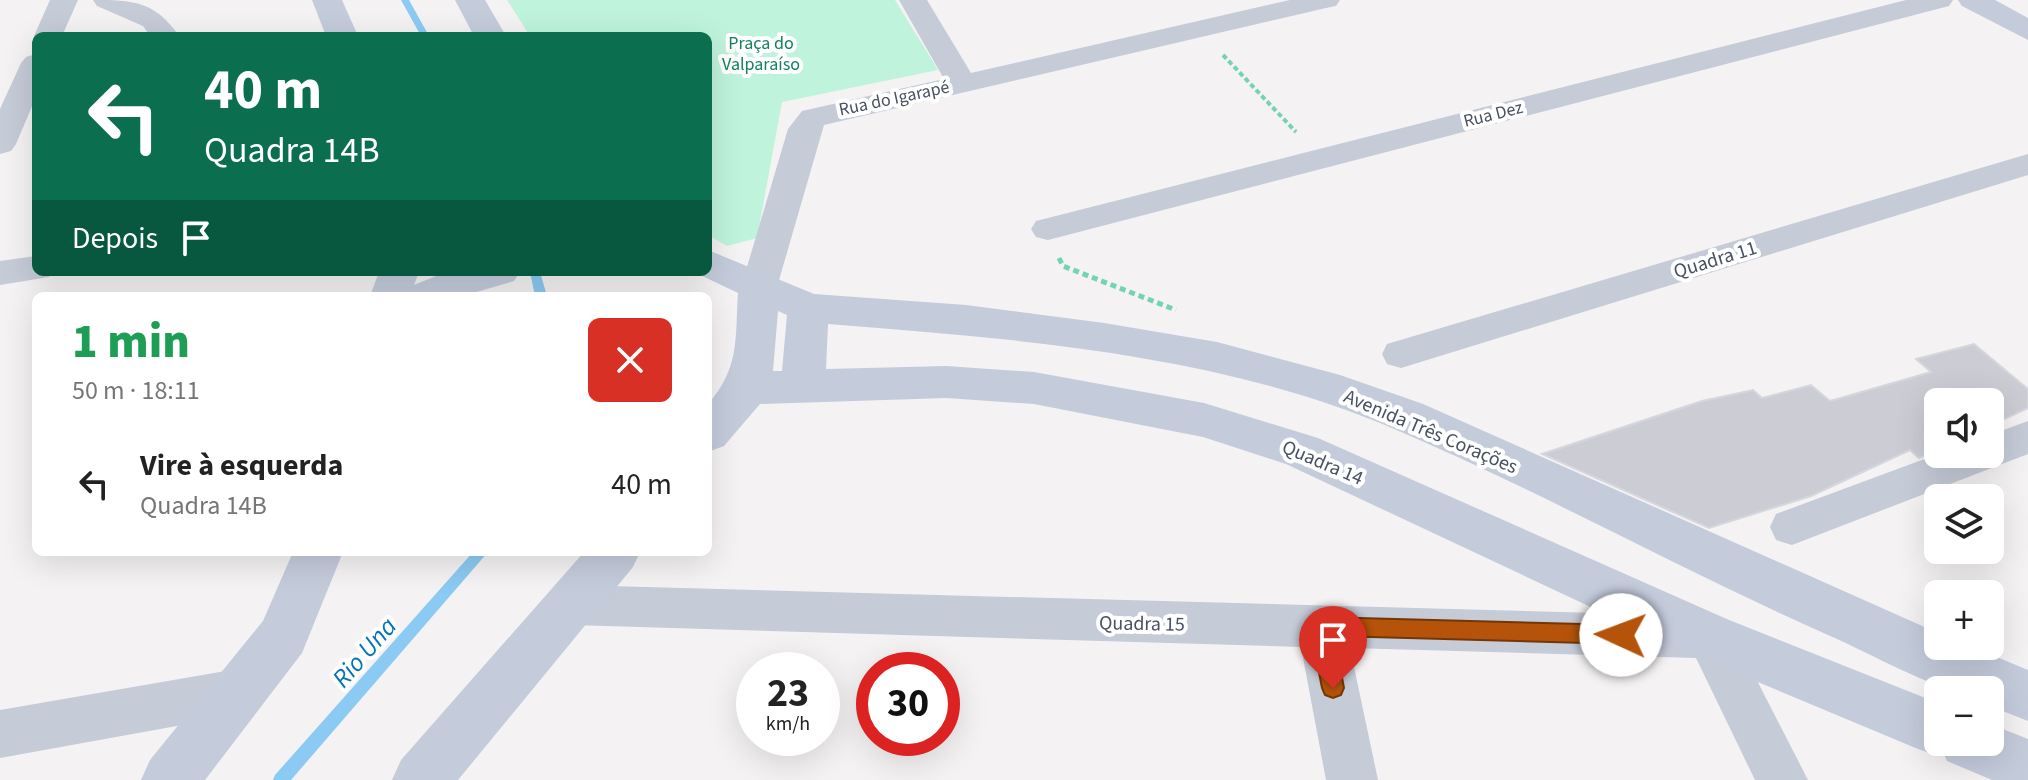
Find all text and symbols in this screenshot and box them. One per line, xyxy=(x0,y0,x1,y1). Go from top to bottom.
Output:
park label: Praça do Valparaíso xyxy=(722,31,800,77)
text: 40 m xyxy=(204,51,322,130)
icon: left xyxy=(72,64,176,168)
street label: Rua do Igarapé xyxy=(837,75,952,122)
street label: Rua Dez xyxy=(1461,95,1526,134)
text: Quadra 14B xyxy=(204,125,380,176)
icon: arrive xyxy=(174,216,218,260)
text: Depois xyxy=(72,217,158,260)
street label: Quadra 11 xyxy=(1670,234,1760,286)
text: 1 min xyxy=(72,308,190,376)
button: close xyxy=(588,318,672,402)
text: 50 m · 18:11 xyxy=(72,372,200,409)
street label: Avenida Três Corações xyxy=(1339,383,1522,481)
map controls xyxy=(1924,388,2004,756)
button: sound xyxy=(1924,388,2004,468)
street label: Quadra 14 xyxy=(1278,433,1368,493)
text: Vire à esquerda xyxy=(140,444,343,487)
icon: left xyxy=(72,462,116,506)
text: 40 m xyxy=(611,463,672,506)
button: layers xyxy=(1924,484,2004,564)
text: Quadra 14B xyxy=(140,487,267,524)
button: + xyxy=(1924,580,2004,660)
position arrow xyxy=(1579,593,1663,677)
pin xyxy=(1299,606,1367,688)
water label: Rio Una xyxy=(323,609,406,696)
street label: Quadra 15 xyxy=(1099,609,1185,639)
icon: arrive xyxy=(1311,618,1355,662)
speed limit sign: 30 xyxy=(856,652,960,756)
text: 23 xyxy=(767,665,809,722)
button: − xyxy=(1924,676,2004,756)
text: km/h xyxy=(766,710,810,738)

